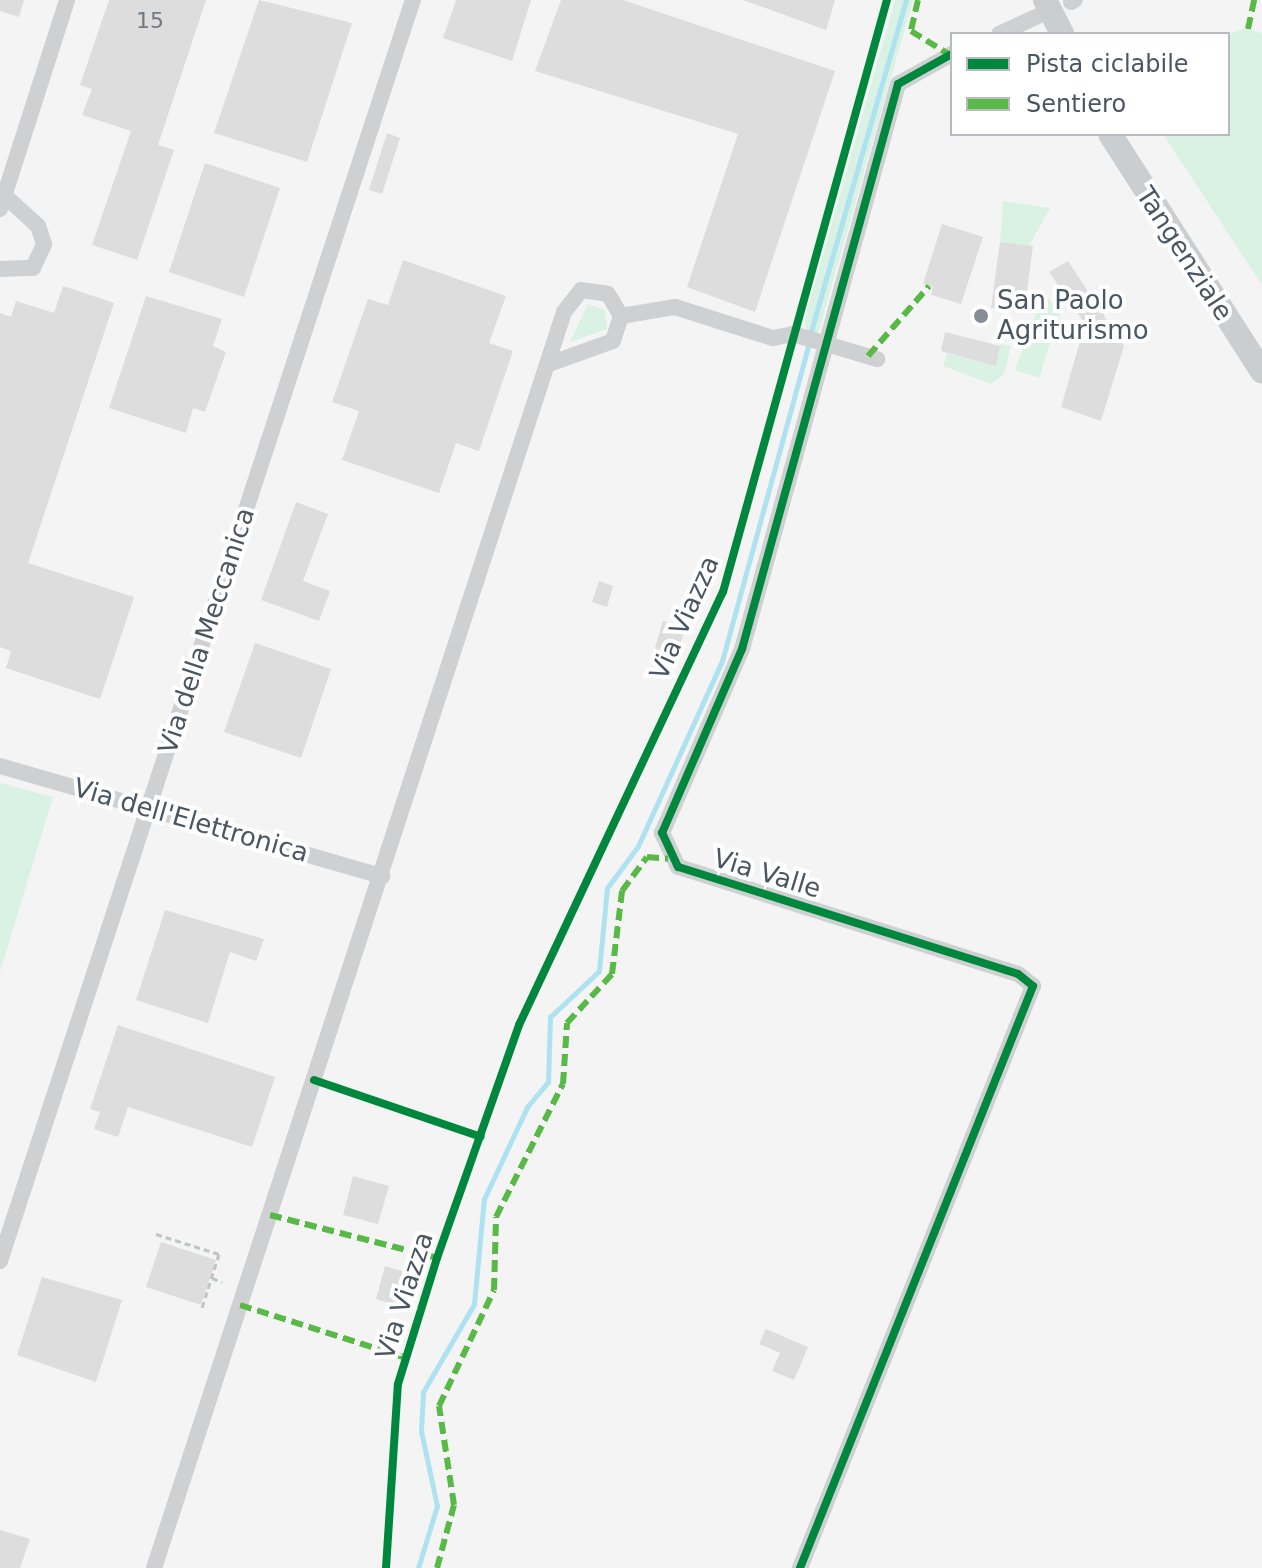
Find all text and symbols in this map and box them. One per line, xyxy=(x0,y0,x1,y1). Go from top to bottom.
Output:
house number: 15 xyxy=(136,8,164,34)
legend xyxy=(950,32,1230,136)
text: Pista ciclabile xyxy=(1026,50,1189,78)
text: Sentiero xyxy=(1026,90,1126,118)
street label: Tangenziale xyxy=(1129,181,1239,327)
place label: San Paolo Agriturismo xyxy=(997,285,1149,346)
marker: San Paolo Agriturismo xyxy=(972,307,990,325)
street label: Via della Meccanica xyxy=(153,504,261,758)
street label: Via Viazza xyxy=(644,551,726,685)
street label: Via dell'Elettronica xyxy=(70,773,312,869)
street label: Via Valle xyxy=(709,843,825,905)
street label: Via Viazza xyxy=(370,1228,440,1364)

